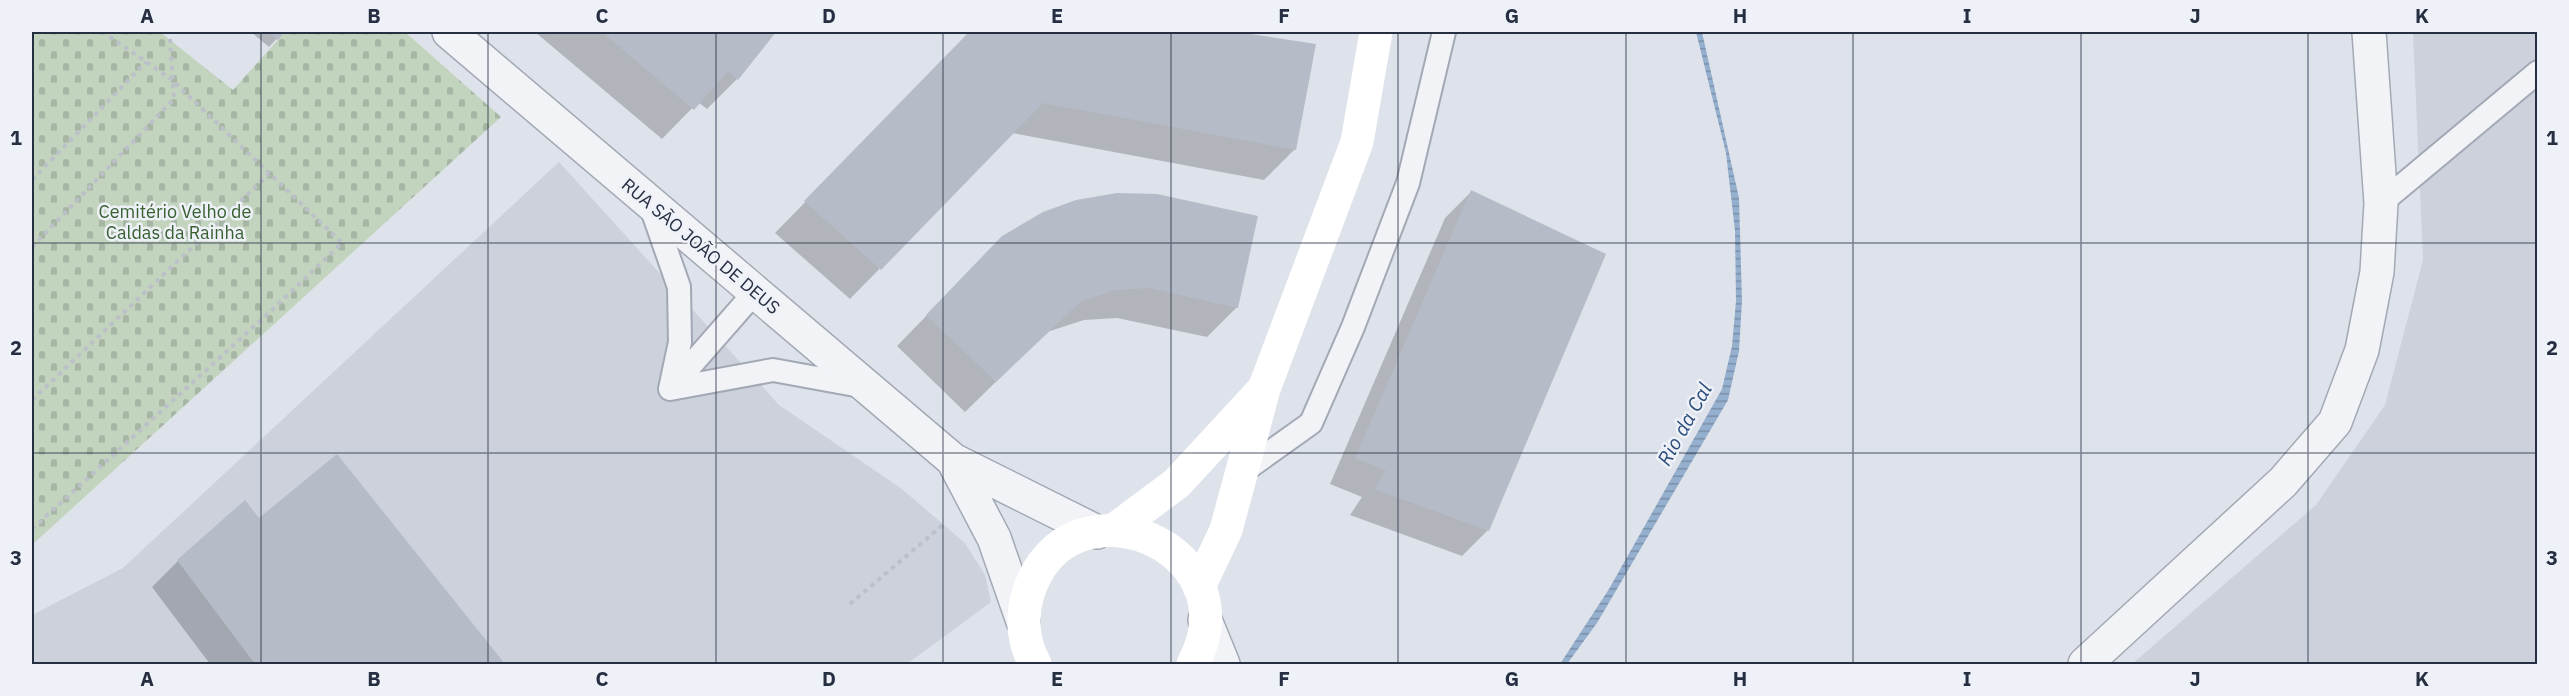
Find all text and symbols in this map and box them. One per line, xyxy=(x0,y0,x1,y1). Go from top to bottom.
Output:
text: A xyxy=(140,2,154,29)
text: B xyxy=(367,2,381,29)
text: C xyxy=(595,2,609,29)
text: D xyxy=(822,2,836,29)
text: E xyxy=(1051,2,1063,29)
text: F xyxy=(1278,2,1290,29)
text: G xyxy=(1505,2,1519,29)
text: H xyxy=(1733,2,1747,29)
text: I xyxy=(1963,2,1971,29)
text: J xyxy=(2189,2,2201,29)
text: K xyxy=(2415,2,2429,29)
text: 1 xyxy=(10,124,22,151)
text: 1 xyxy=(2546,124,2558,151)
street label: RUA SÃO JOÃO DE DEUS xyxy=(617,173,785,319)
park label: Cemitério Velho de Caldas da Rainha xyxy=(99,200,252,244)
text: 2 xyxy=(10,334,22,361)
text: 2 xyxy=(2546,334,2558,361)
water label: Rio da Cal xyxy=(1650,377,1718,470)
text: 3 xyxy=(10,544,22,571)
text: 3 xyxy=(2546,544,2558,571)
text: A xyxy=(140,665,154,692)
text: B xyxy=(367,665,381,692)
text: C xyxy=(595,665,609,692)
text: D xyxy=(822,665,836,692)
text: E xyxy=(1051,665,1063,692)
text: F xyxy=(1278,665,1290,692)
text: G xyxy=(1505,665,1519,692)
text: H xyxy=(1733,665,1747,692)
text: I xyxy=(1963,665,1971,692)
text: J xyxy=(2189,665,2201,692)
text: K xyxy=(2415,665,2429,692)

